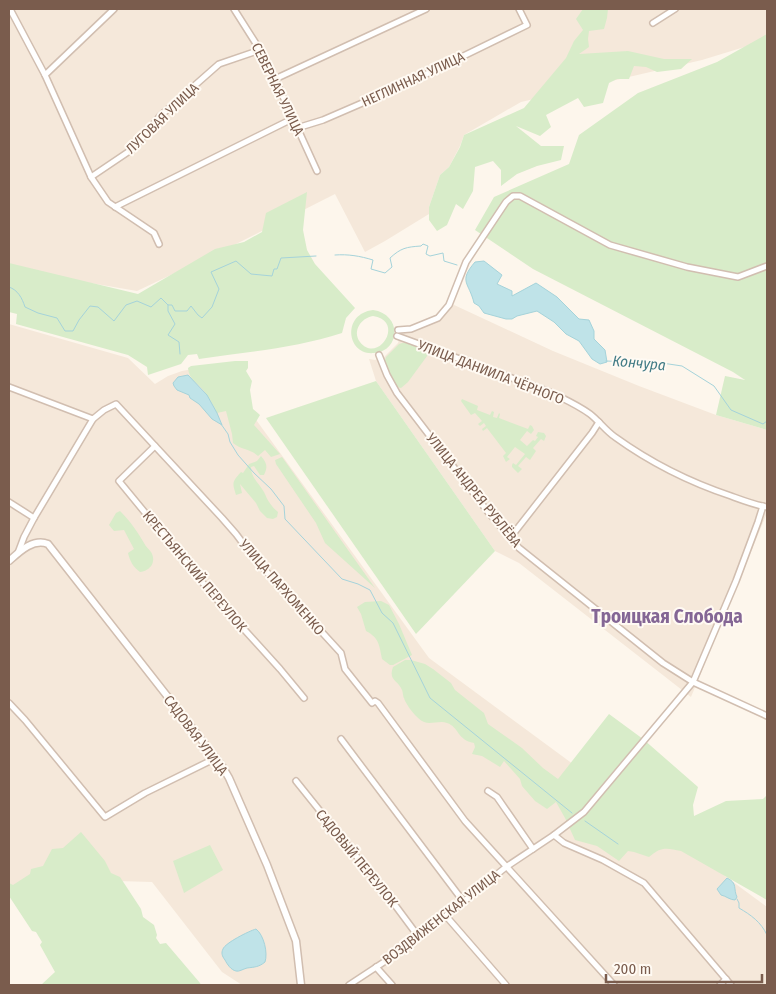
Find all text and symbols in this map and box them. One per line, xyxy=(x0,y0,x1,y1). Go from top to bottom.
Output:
street label: СЕВЕРНАЯ УЛИЦА xyxy=(248,40,308,139)
street label: НЕГЛИННАЯ УЛИЦА xyxy=(359,48,468,111)
street label: ЛУГОВАЯ УЛИЦА xyxy=(122,79,203,157)
street label: УЛИЦА ДАНИИЛА ЧЁРНОГО xyxy=(414,336,566,408)
water label: Кончура xyxy=(612,352,667,374)
street label: УЛИЦА АНДРЕЯ РУБЛЁВА xyxy=(422,429,525,551)
street label: КРЕСТЬЯНСКИЙ ПЕРЕУЛОК xyxy=(139,507,251,636)
street label: УЛИЦА ПАРХОМЕНКО xyxy=(235,535,328,639)
district label: Троицкая Слобода xyxy=(591,605,743,628)
street label: САДОВАЯ УЛИЦА xyxy=(160,692,232,779)
street label: САДОВЫЙ ПЕРЕУЛОК xyxy=(312,806,402,911)
street label: ВОЗДВИЖЕНСКАЯ УЛИЦА xyxy=(379,866,504,968)
scale bar xyxy=(606,952,762,984)
text: 200 m xyxy=(614,960,651,978)

